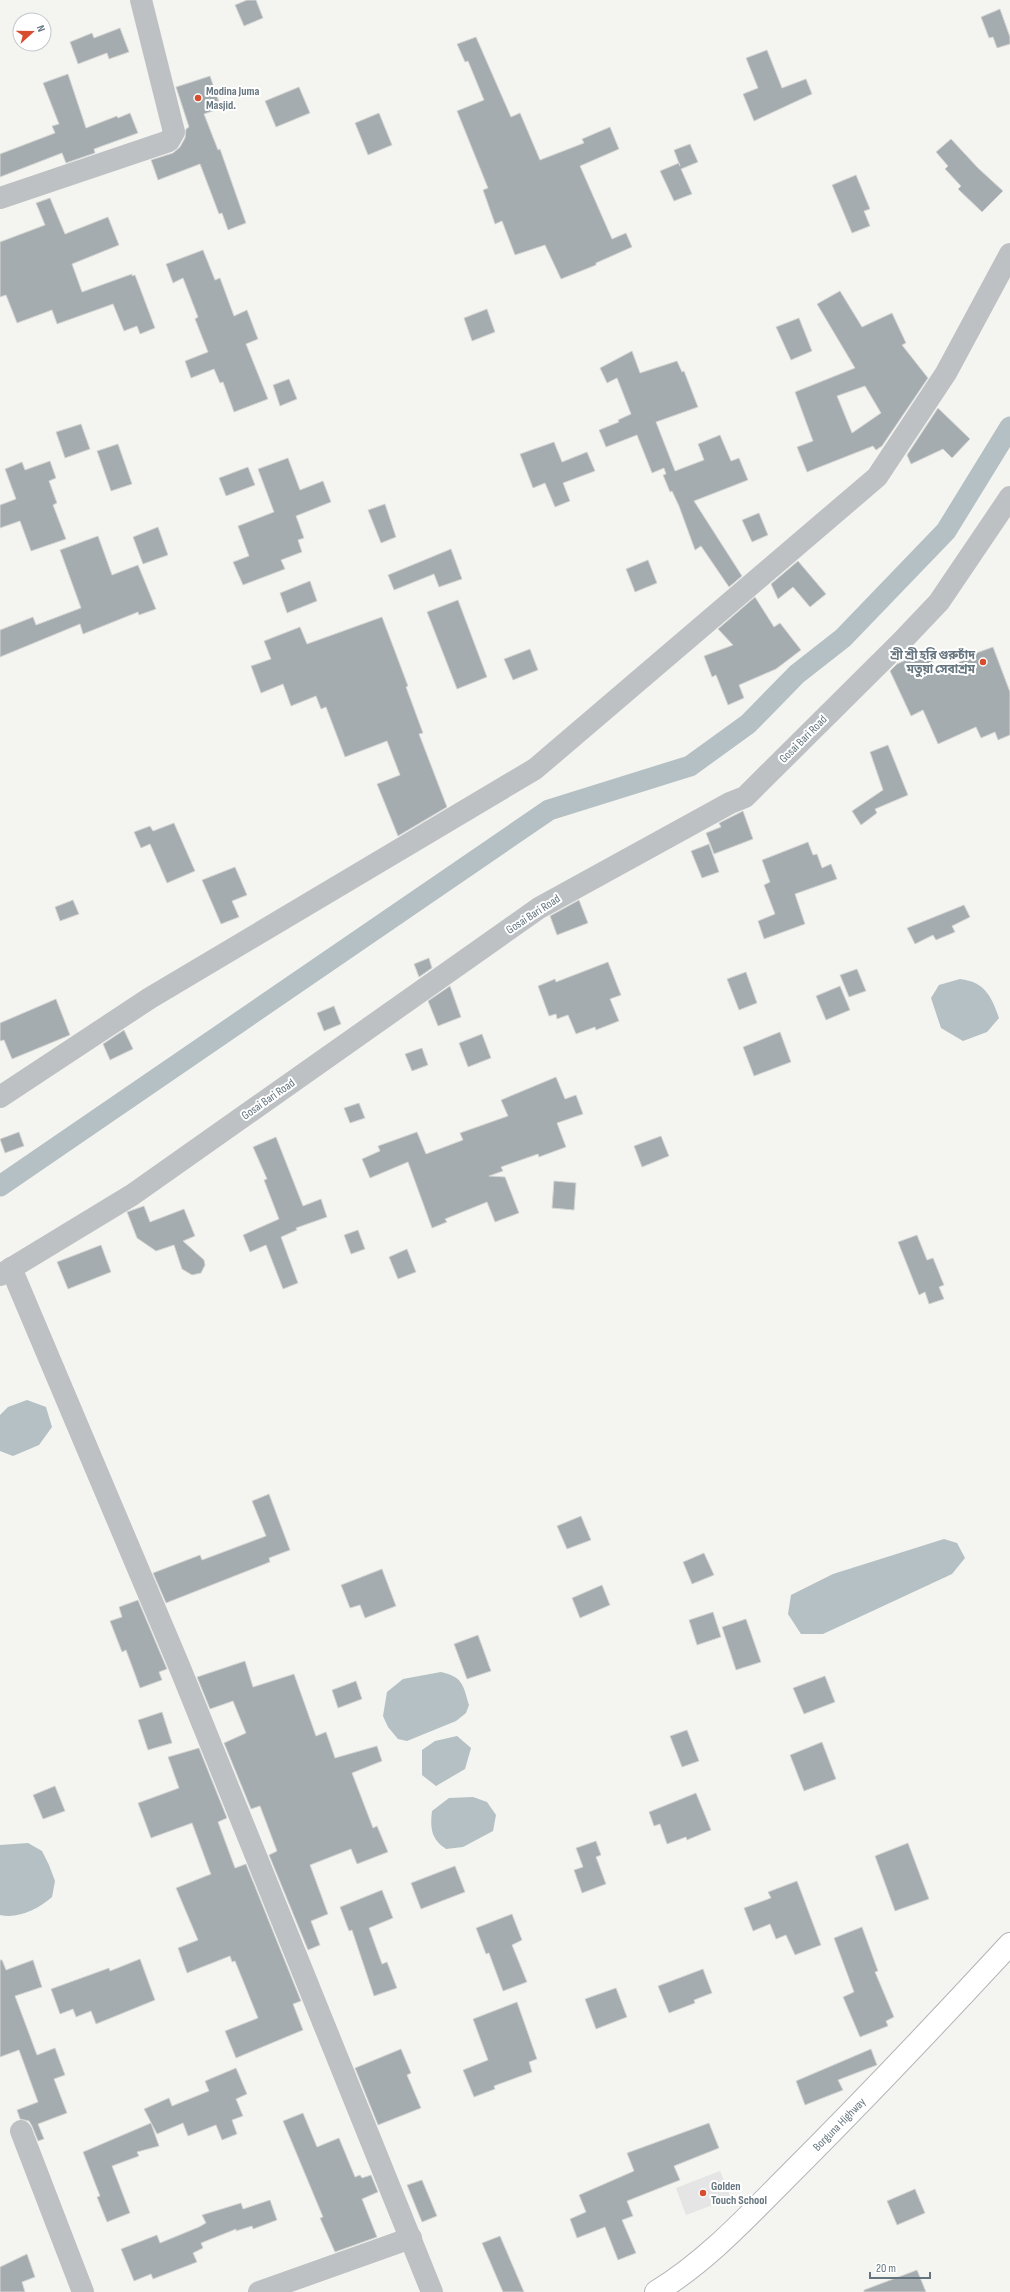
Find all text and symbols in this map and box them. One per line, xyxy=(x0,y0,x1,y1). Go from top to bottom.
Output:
north arrow xyxy=(12,12,52,52)
text: N xyxy=(34,24,48,34)
place label: Modina Juma Masjid. xyxy=(206,84,260,113)
marker: Modina Juma Masjid. xyxy=(193,93,203,103)
place label: শ্রী শ্রী হরি গুরুচাঁদ মতুয়া সেবাশ্রম xyxy=(889,647,976,678)
marker: শ্রী শ্রী হরি গুরুচাঁদ মতুয়া সেবাশ্রম xyxy=(978,657,988,667)
street label: Gosai Bari Road xyxy=(776,712,830,766)
street label: Gosai Bari Road xyxy=(503,891,563,937)
street label: Gosai Bari Road xyxy=(239,1076,298,1123)
street label: Borguna Highway xyxy=(810,2094,869,2154)
place label: Golden Touch School xyxy=(711,2179,767,2208)
marker: Golden Touch School xyxy=(698,2188,708,2198)
scale bar xyxy=(870,2254,930,2280)
text: 20 m xyxy=(876,2261,896,2276)

